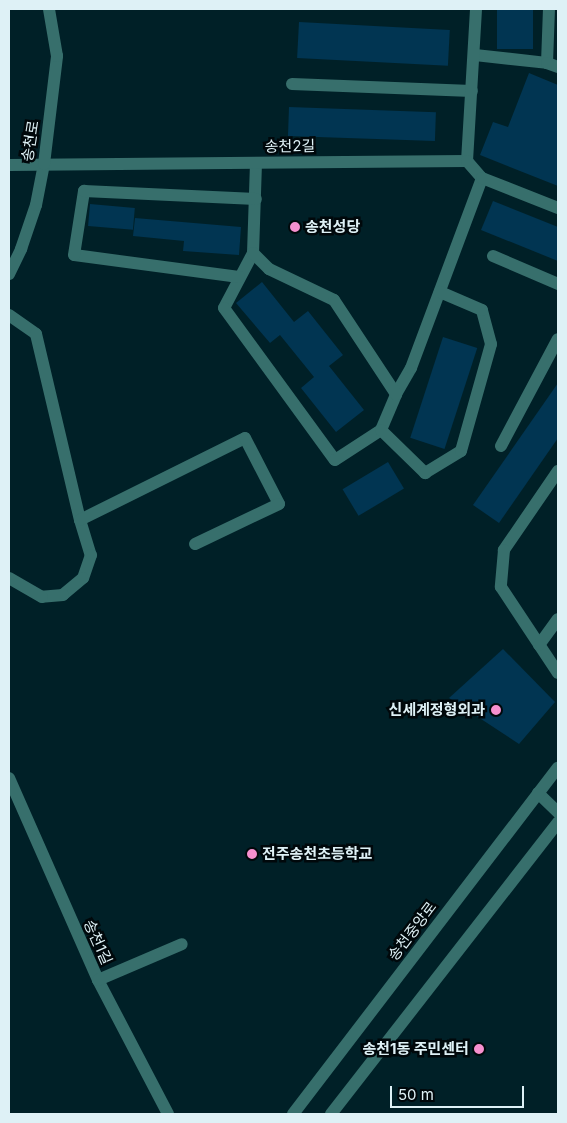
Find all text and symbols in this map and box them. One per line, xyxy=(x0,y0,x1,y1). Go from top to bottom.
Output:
street label: 송천로 xyxy=(18,119,42,163)
street label: 송천2길 xyxy=(265,137,315,155)
place label: 송천성당 xyxy=(305,218,360,236)
marker: 송천성당 xyxy=(289,221,301,233)
place label: 신세계정형외과 xyxy=(388,701,485,719)
marker: 신세계정형외과 xyxy=(489,703,503,717)
place label: 전주송천초등학교 xyxy=(262,845,372,863)
marker: 전주송천초등학교 xyxy=(246,848,258,860)
street label: 송천중앙로 xyxy=(384,898,440,964)
street label: 송천1길 xyxy=(80,917,116,967)
place label: 송천1동 주민센터 xyxy=(362,1040,469,1058)
marker: 송천1동 주민센터 xyxy=(473,1043,485,1055)
scale bar xyxy=(392,1076,526,1108)
text: 50 m xyxy=(398,1085,434,1104)

